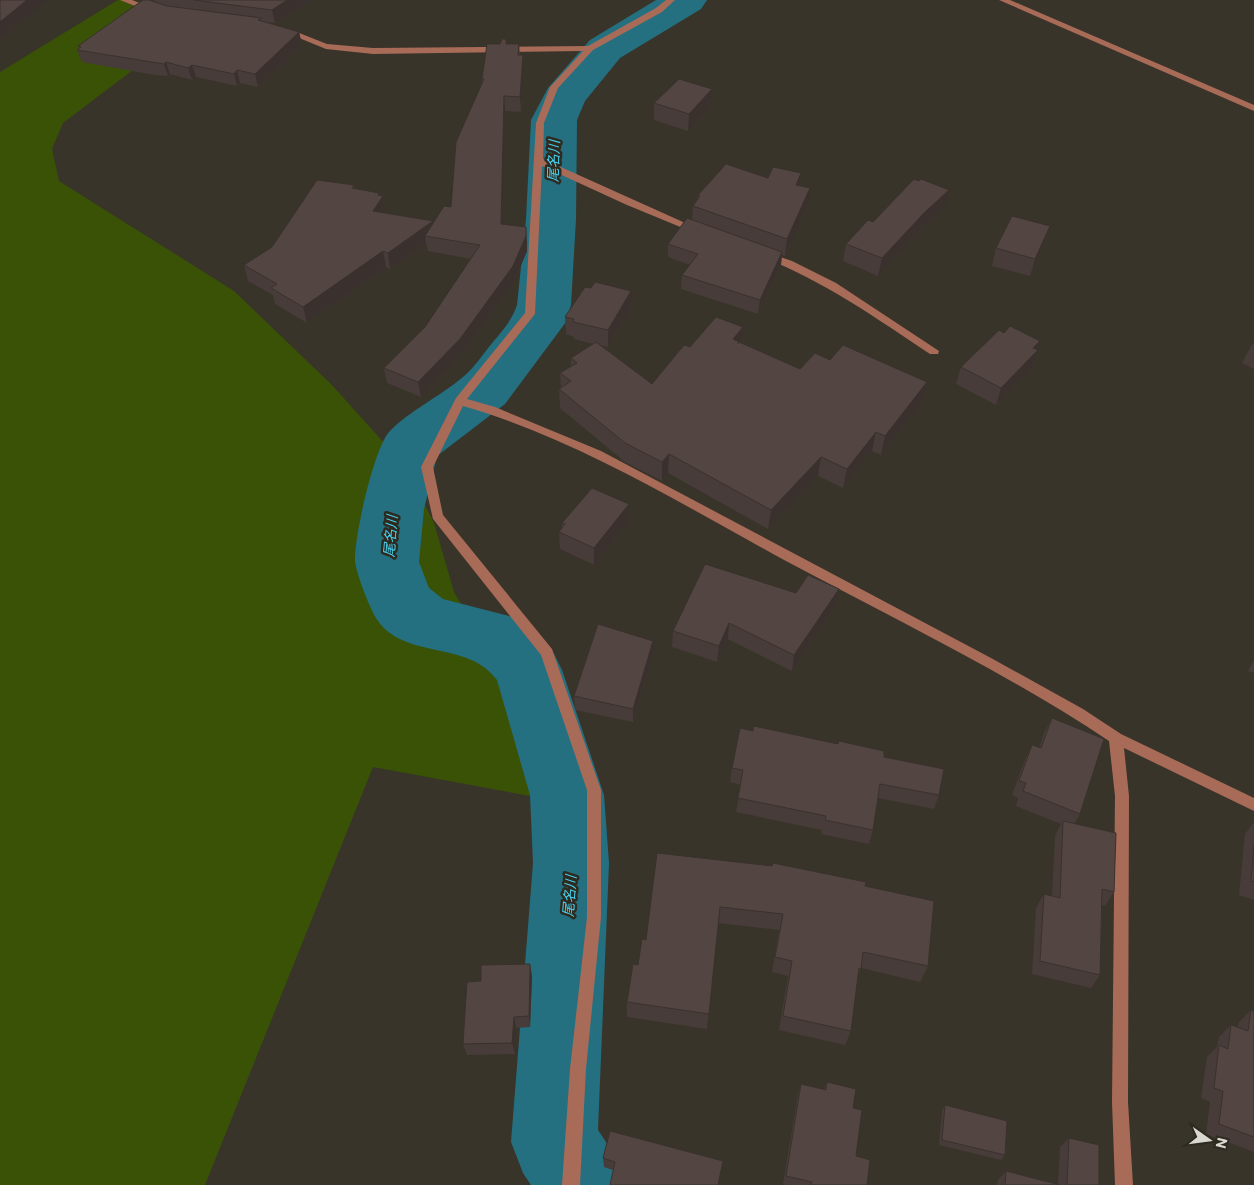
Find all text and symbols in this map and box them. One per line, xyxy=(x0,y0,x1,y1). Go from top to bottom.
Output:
water label: 尾名川 xyxy=(544,138,562,182)
water label: 尾名川 xyxy=(380,512,400,558)
water label: 尾名川 xyxy=(559,872,579,918)
north arrow xyxy=(1184,1115,1234,1165)
text: N xyxy=(1213,1136,1232,1150)

